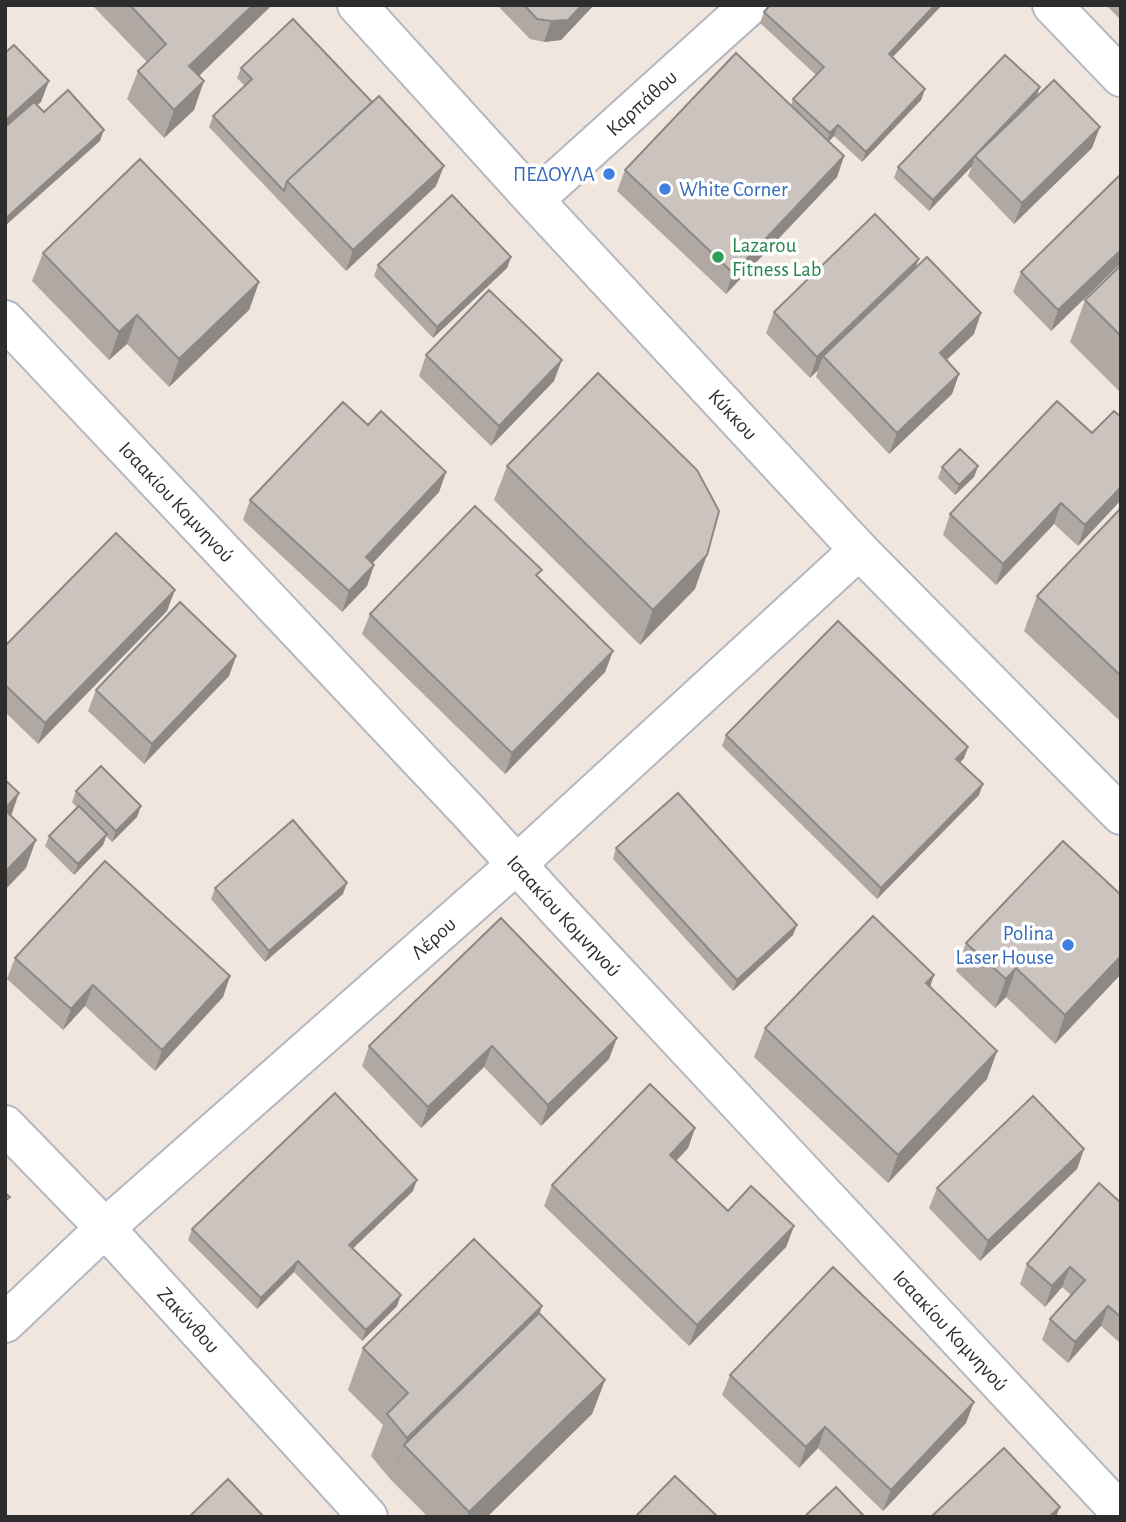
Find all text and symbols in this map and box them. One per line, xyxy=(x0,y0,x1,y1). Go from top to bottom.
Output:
street label: Καρπάθου xyxy=(602,66,681,140)
place label: ΠΕΔΟΥΛΑ xyxy=(513,164,595,185)
marker: ΠΕΔΟΥΛΑ xyxy=(601,166,617,182)
place label: White Corner xyxy=(679,179,788,200)
marker: White Corner xyxy=(657,181,673,197)
place label: Lazarou Fitness Lab xyxy=(732,235,822,280)
marker: Lazarou Fitness Lab xyxy=(710,249,726,265)
street label: Κύκκου xyxy=(705,385,762,444)
street label: Ισαακίου Κομνηνού xyxy=(115,438,238,566)
street label: Ισαακίου Κομνηνού xyxy=(503,851,625,981)
street label: Λέρου xyxy=(407,913,460,963)
place label: Polina Laser House xyxy=(955,923,1054,968)
marker: Polina Laser House xyxy=(1060,937,1076,953)
street label: Ισαακίου Κομνηνού xyxy=(889,1266,1012,1395)
street label: Ζακύνθου xyxy=(154,1283,224,1357)

